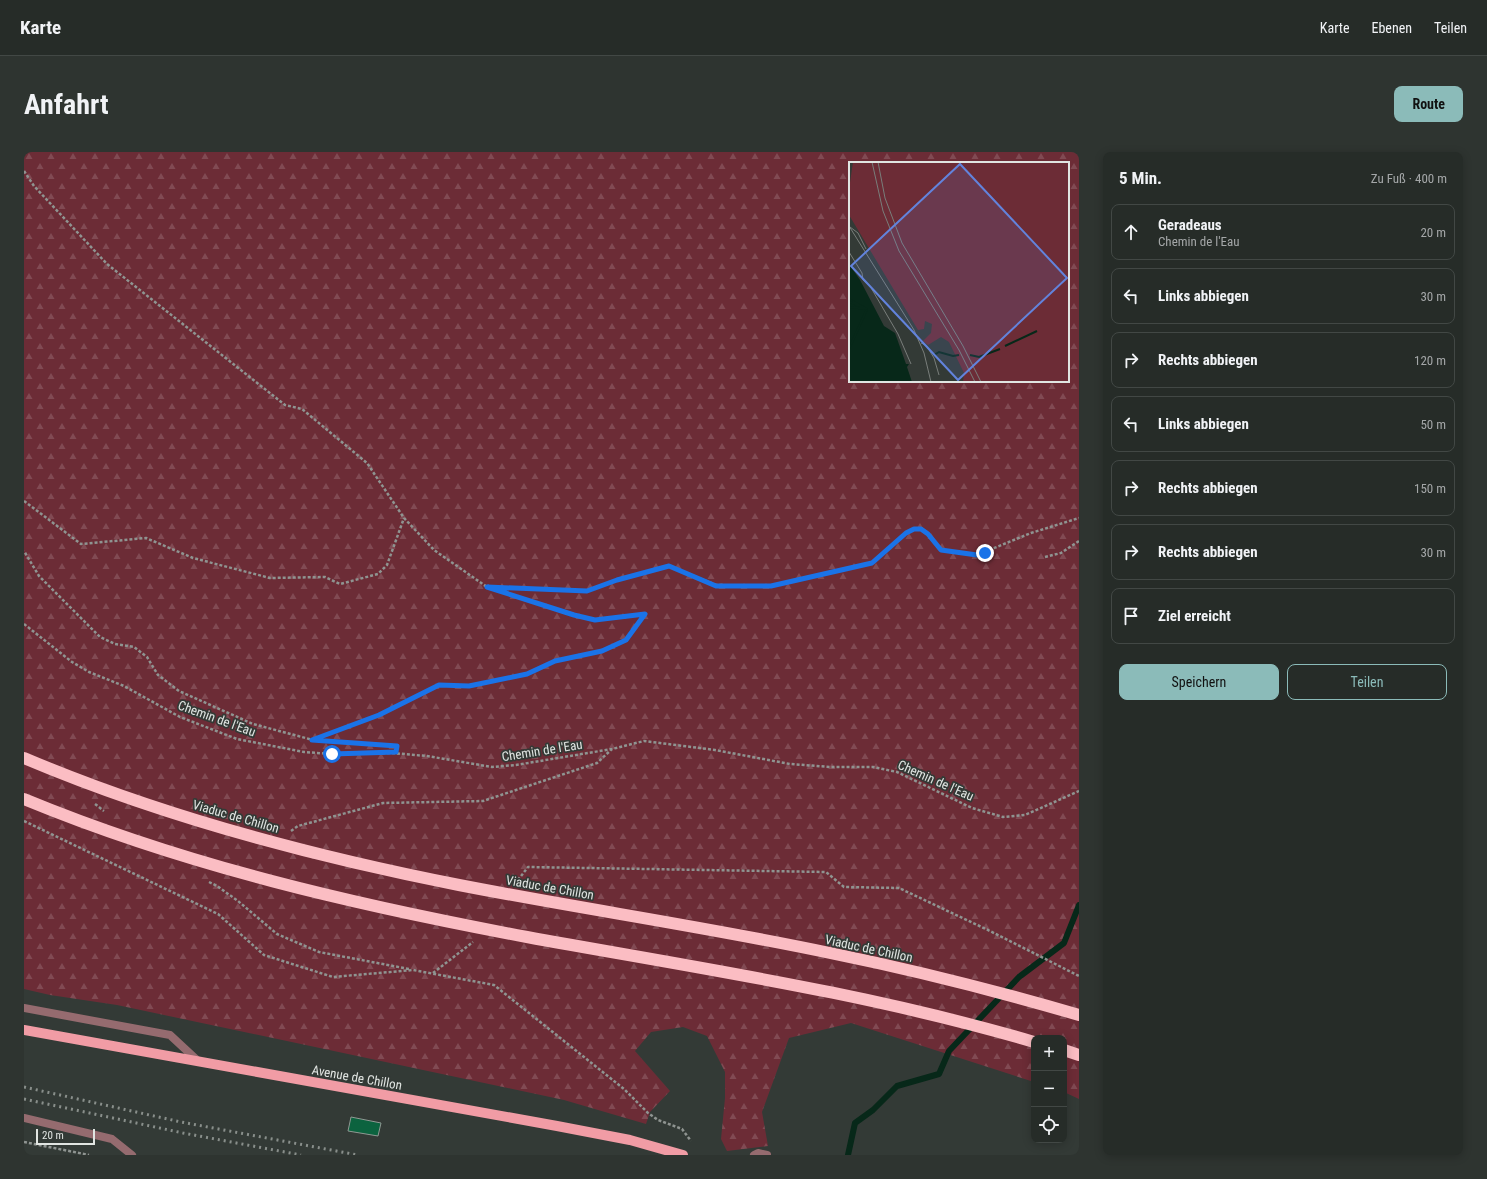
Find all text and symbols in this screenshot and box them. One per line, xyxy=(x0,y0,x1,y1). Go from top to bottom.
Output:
text: Karte xyxy=(20,16,61,39)
text: Karte xyxy=(1320,20,1349,36)
text: Ebenen xyxy=(1371,20,1412,36)
text: Teilen xyxy=(1434,20,1467,36)
button: Route xyxy=(1394,86,1463,122)
text: Anfahrt xyxy=(24,88,109,121)
inset map xyxy=(849,162,1069,382)
text: 5 Min. xyxy=(1119,168,1162,188)
text: Zu Fuß · 400 m xyxy=(1371,171,1447,186)
text: Geradeaus xyxy=(1158,216,1222,234)
icon: ahead xyxy=(1120,221,1142,243)
text: 20 m xyxy=(1420,225,1446,240)
text: Chemin de l'Eau xyxy=(1158,234,1240,249)
icon: left xyxy=(1120,285,1142,307)
text: Links abbiegen xyxy=(1158,287,1249,305)
text: 30 m xyxy=(1420,289,1446,304)
icon: right xyxy=(1120,349,1142,371)
text: Rechts abbiegen xyxy=(1158,351,1258,369)
text: 120 m xyxy=(1414,353,1446,368)
icon: left xyxy=(1120,413,1142,435)
text: Links abbiegen xyxy=(1158,415,1249,433)
text: 50 m xyxy=(1420,417,1446,432)
icon: right xyxy=(1120,477,1142,499)
text: Rechts abbiegen xyxy=(1158,479,1258,497)
text: 150 m xyxy=(1414,481,1446,496)
icon: right xyxy=(1120,541,1142,563)
text: Rechts abbiegen xyxy=(1158,543,1258,561)
route end xyxy=(976,544,994,562)
text: 30 m xyxy=(1420,545,1446,560)
icon: arrive xyxy=(1120,605,1142,627)
text: Ziel erreicht xyxy=(1158,607,1231,625)
button: Speichern xyxy=(1119,664,1279,700)
button: Teilen xyxy=(1287,664,1447,700)
street label: Chemin de l'Eau xyxy=(176,697,258,739)
street label: Chemin de l'Eau xyxy=(501,737,584,764)
route start xyxy=(323,745,341,763)
street label: Chemin de l'Eau xyxy=(895,757,976,804)
street label: Viaduc de Chillon xyxy=(191,797,281,836)
street label: Viaduc de Chillon xyxy=(505,872,595,903)
street label: Viaduc de Chillon xyxy=(824,932,914,965)
map controls xyxy=(1031,1035,1067,1143)
button: + xyxy=(1031,1035,1067,1071)
street label: Avenue de Chillon xyxy=(311,1062,403,1093)
button: − xyxy=(1031,1071,1067,1107)
button: locate xyxy=(1031,1107,1067,1143)
scale bar xyxy=(36,1127,95,1146)
text: 20 m xyxy=(42,1129,64,1142)

